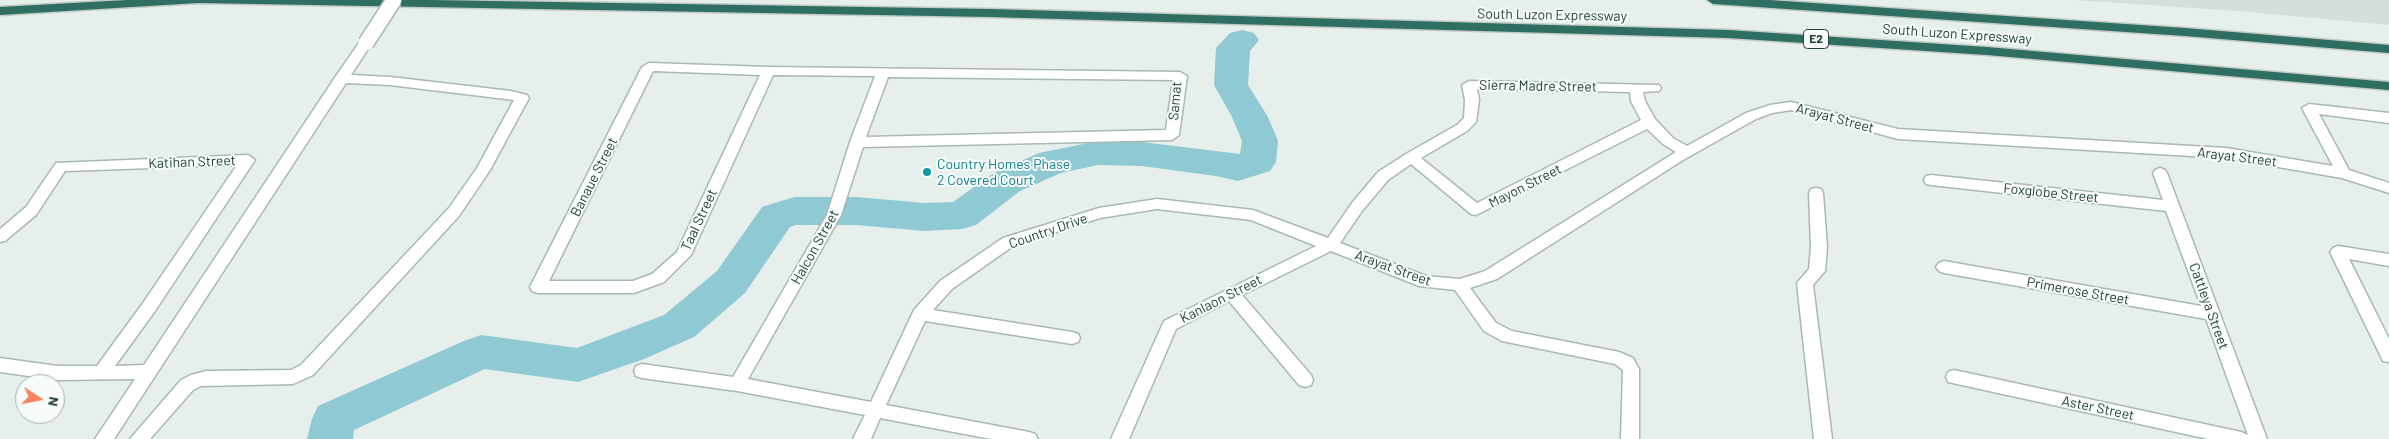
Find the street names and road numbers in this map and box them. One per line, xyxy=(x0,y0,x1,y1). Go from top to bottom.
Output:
street label: South Luzon Expressway xyxy=(1477,5,1627,25)
street label: South Luzon Expressway xyxy=(1882,20,2032,48)
road number: E2 xyxy=(1804,30,1828,48)
street label: Sierra Madre Street xyxy=(1479,77,1597,95)
street label: Samat xyxy=(1165,81,1185,121)
street label: Arayat Street xyxy=(1794,100,1876,136)
street label: Banaue Street xyxy=(567,135,621,219)
street label: Arayat Street xyxy=(2196,144,2278,170)
street label: Katihan Street xyxy=(148,152,236,172)
street label: Mayon Street xyxy=(1486,160,1564,212)
street label: Foxglobe Street xyxy=(2003,180,2099,206)
street label: Taal Street xyxy=(677,186,721,254)
street label: Halcon Street xyxy=(788,207,842,287)
street label: Country Drive xyxy=(1006,210,1090,252)
street label: Arayat Street xyxy=(1352,246,1434,290)
street label: Cattleya Street xyxy=(2186,261,2232,351)
street label: Kanlaon Street xyxy=(1177,271,1265,327)
street label: Primerose Street xyxy=(2025,274,2131,308)
street label: Aster Street xyxy=(2060,392,2136,424)

